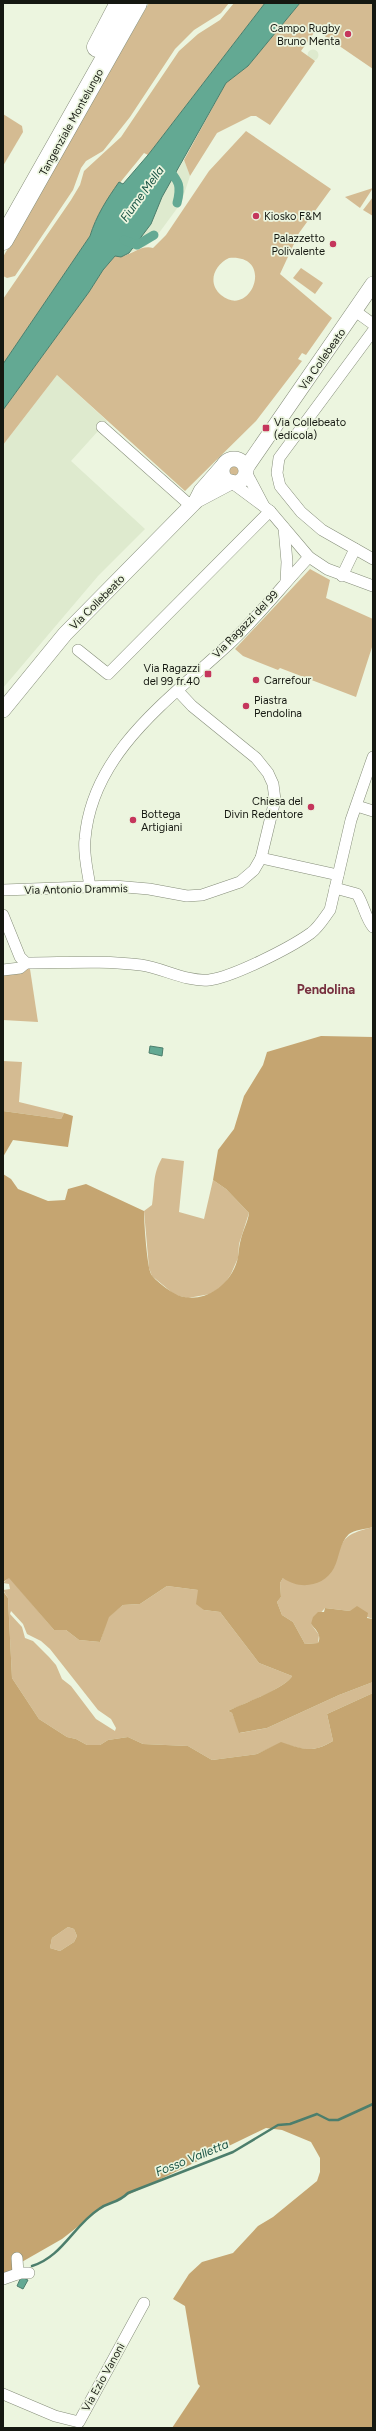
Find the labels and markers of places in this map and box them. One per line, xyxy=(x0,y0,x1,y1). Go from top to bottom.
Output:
place label: Campo Rugby Bruno Menta xyxy=(270,22,340,48)
marker: Campo Rugby Bruno Menta xyxy=(343,29,353,39)
place label: Kiosko F&M xyxy=(264,210,321,223)
marker: Kiosko F&M xyxy=(251,211,261,221)
place label: Palazzetto Polivalente xyxy=(271,232,325,258)
marker: Palazzetto Polivalente xyxy=(328,239,338,249)
place label: Via Collebeato (edicola) xyxy=(274,416,346,442)
marker: Via Collebeato (edicola) xyxy=(261,423,271,433)
place label: Via Ragazzi del 99 fr.40 xyxy=(143,662,200,688)
marker: Via Ragazzi del 99 fr.40 xyxy=(203,669,213,679)
place label: Carrefour xyxy=(264,674,312,687)
marker: Carrefour xyxy=(251,675,261,685)
place label: Piastra Pendolina xyxy=(254,694,302,720)
marker: Piastra Pendolina xyxy=(241,701,251,711)
place label: Chiesa del Divin Redentore xyxy=(224,795,303,821)
marker: Chiesa del Divin Redentore xyxy=(306,802,316,812)
place label: Bottega Artigiani xyxy=(141,808,182,834)
marker: Bottega Artigiani xyxy=(128,815,138,825)

